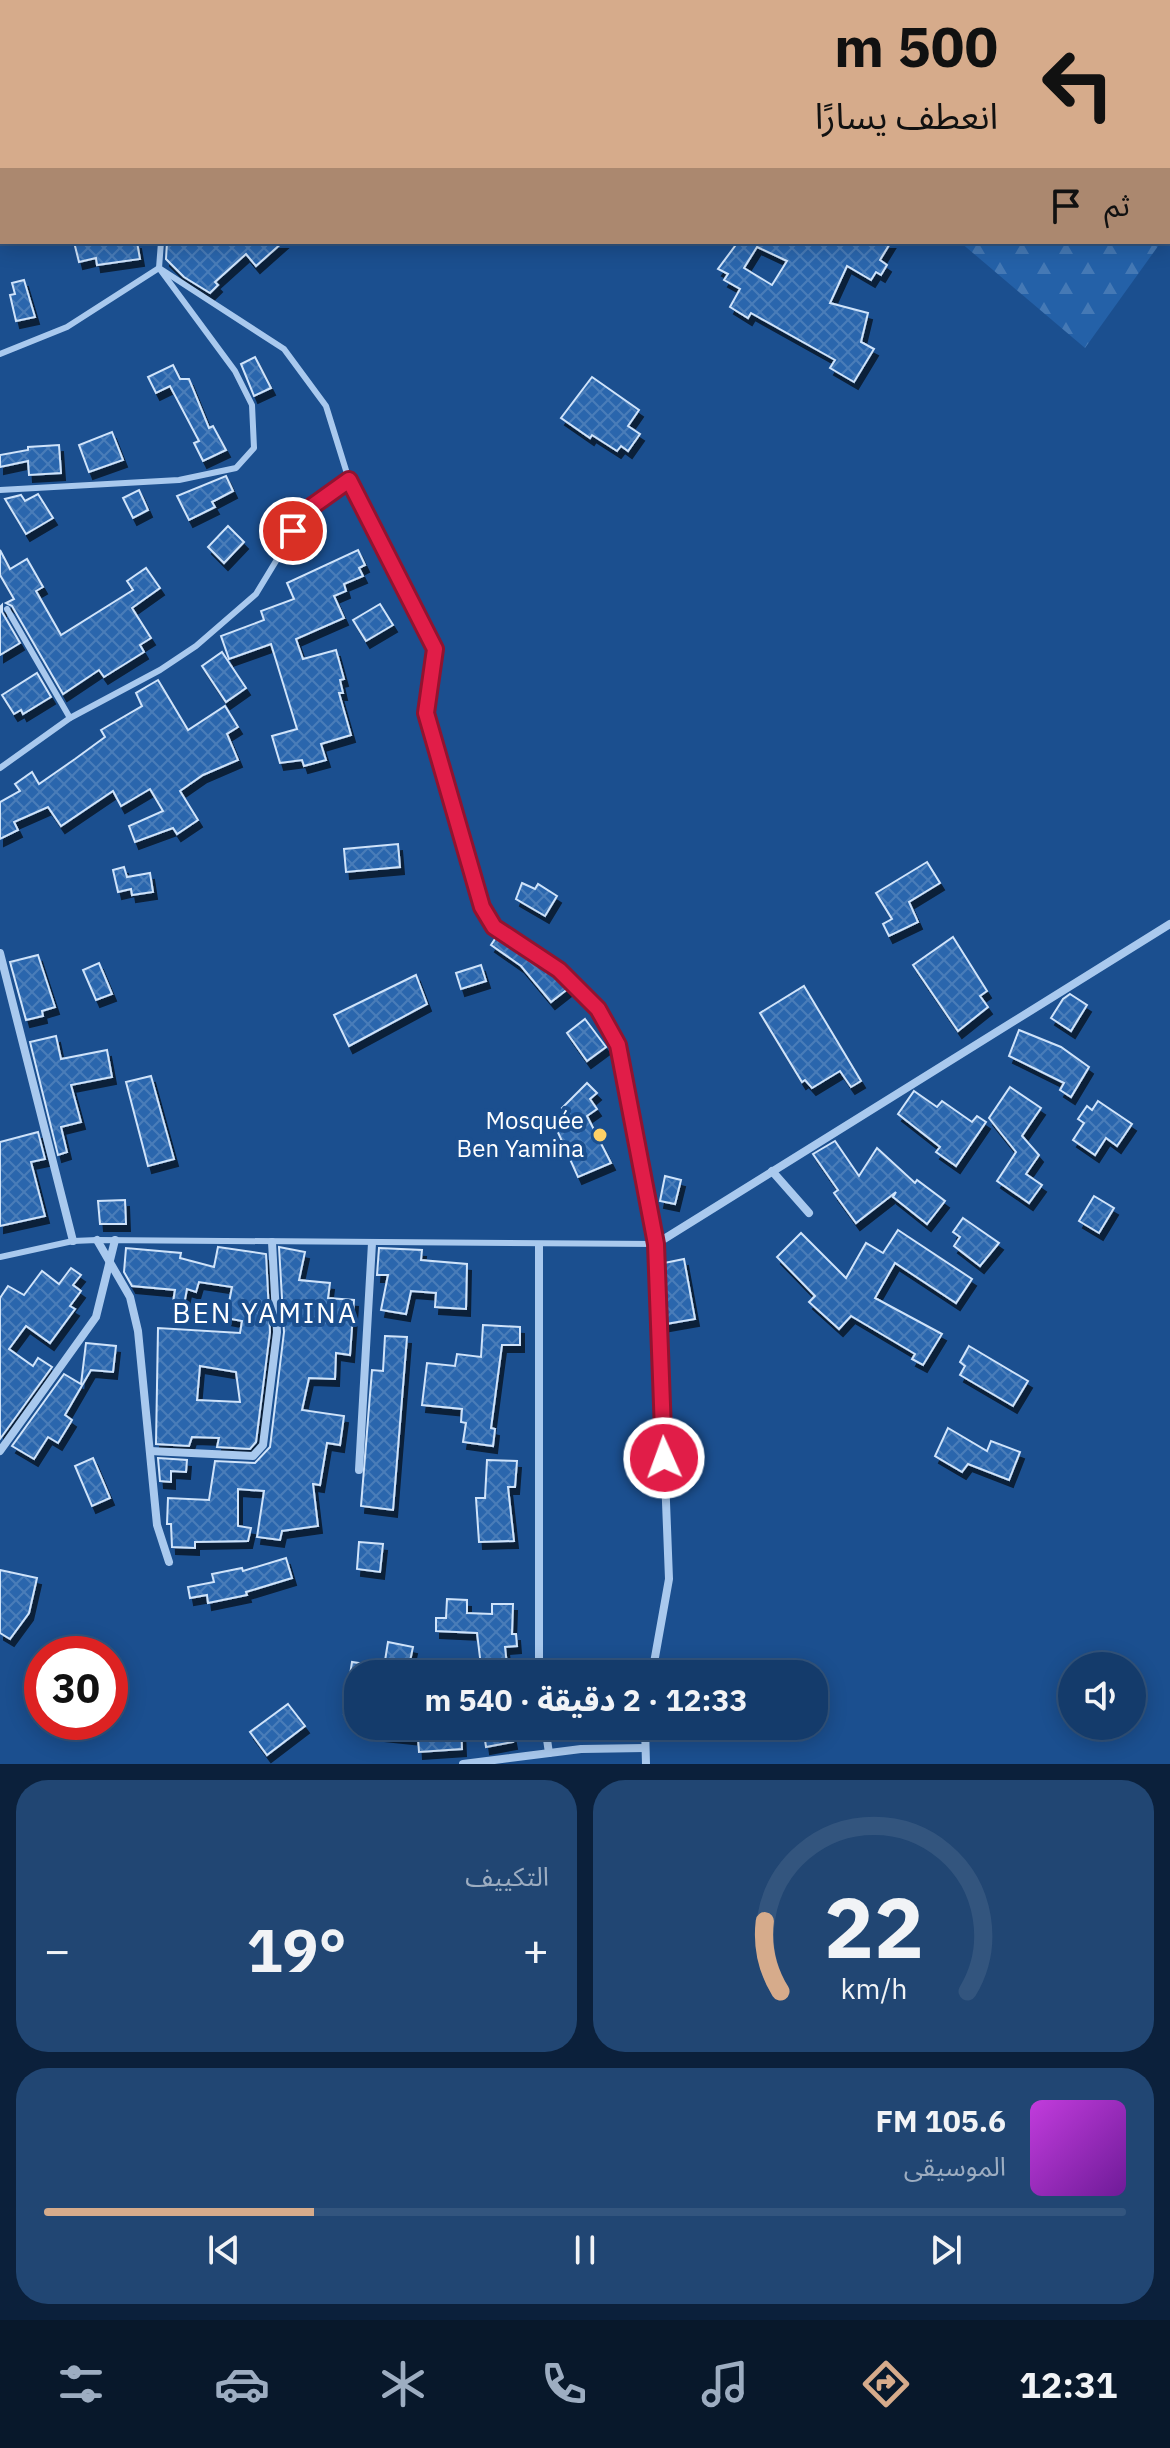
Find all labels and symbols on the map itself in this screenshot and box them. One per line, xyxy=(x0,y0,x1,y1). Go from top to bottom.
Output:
pin xyxy=(259,497,327,565)
place label: Mosquée Ben Yamina xyxy=(457,1104,584,1164)
marker: Mosquée Ben Yamina xyxy=(591,1126,609,1144)
district label: BEN YAMINA xyxy=(172,1294,358,1331)
position arrow xyxy=(622,1416,706,1500)
speed limit sign: 30 xyxy=(24,1636,128,1740)

